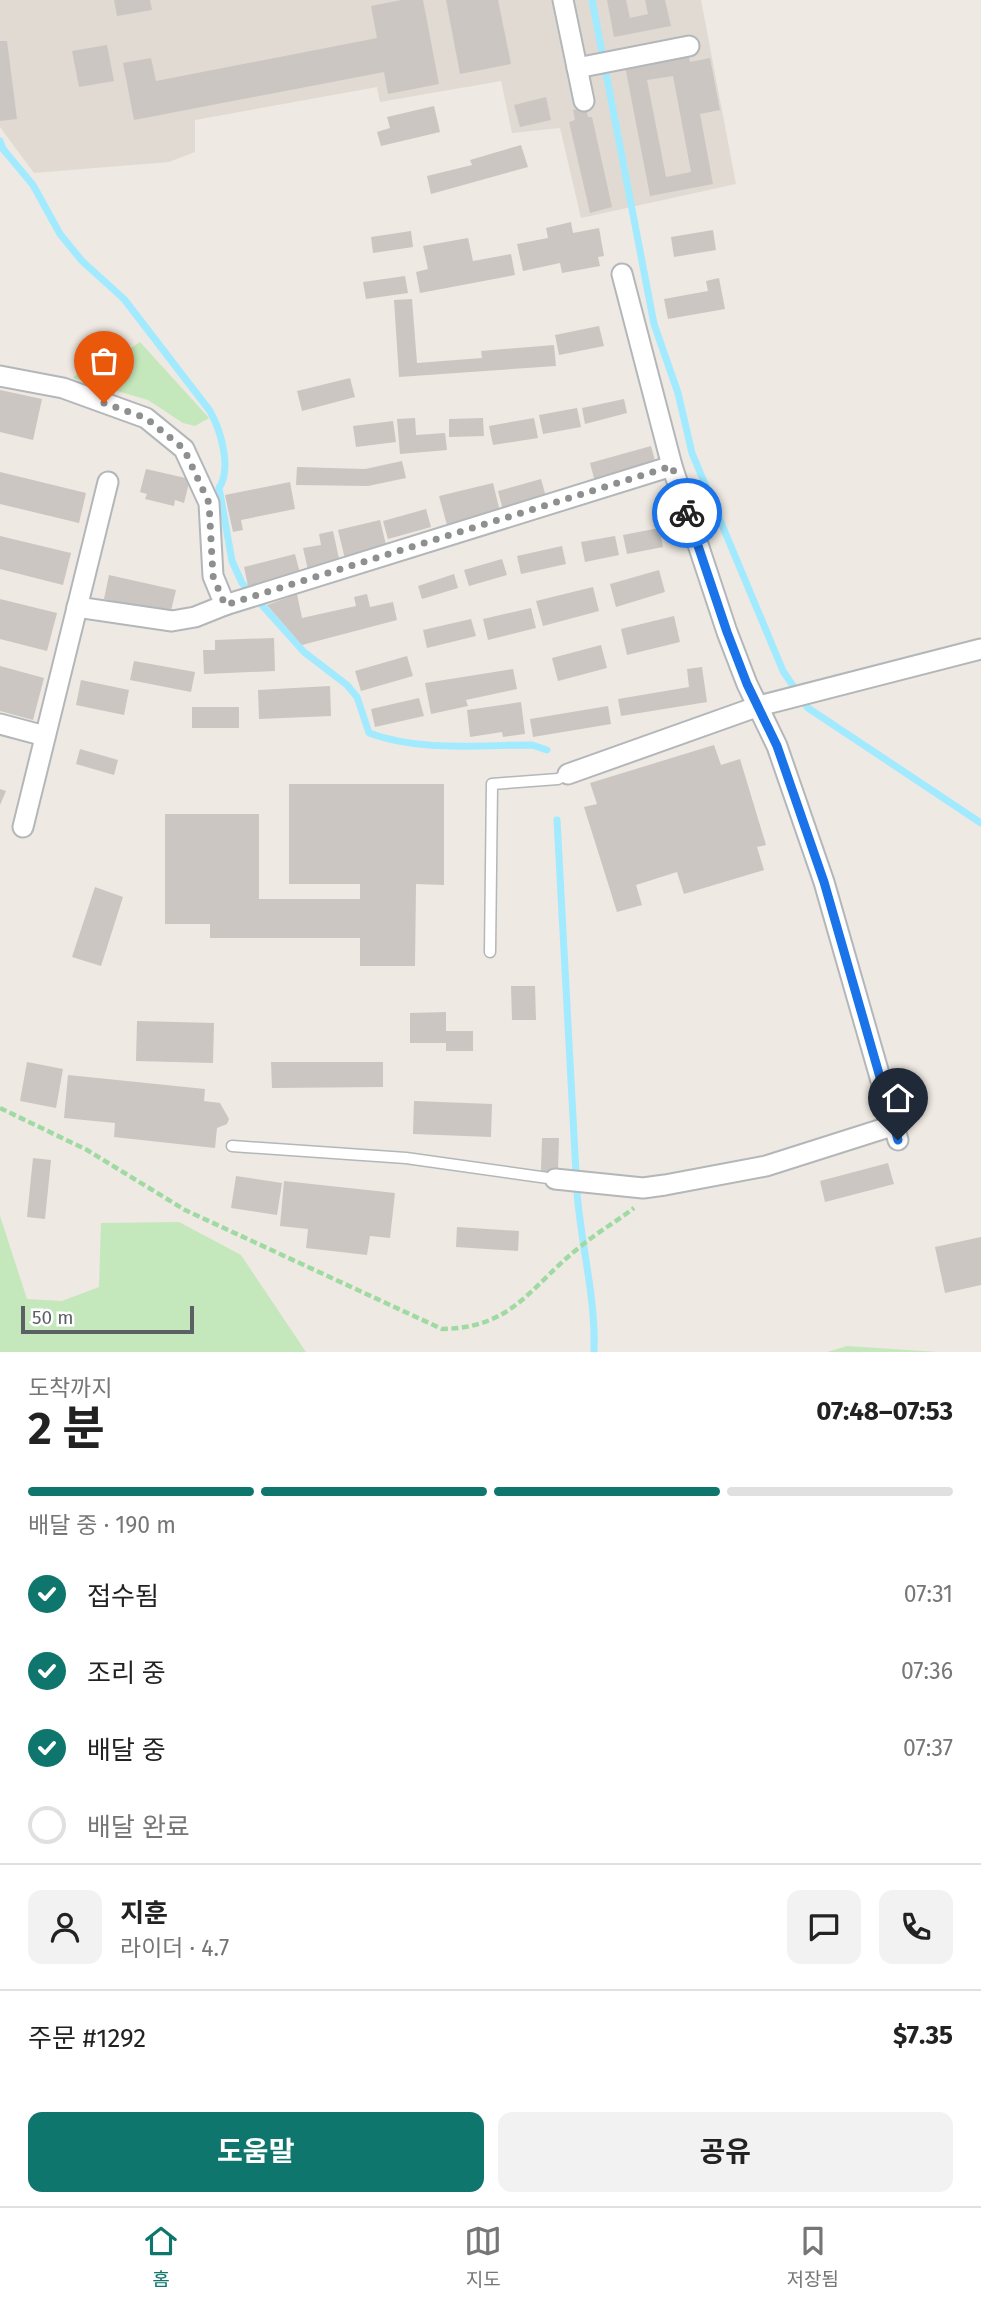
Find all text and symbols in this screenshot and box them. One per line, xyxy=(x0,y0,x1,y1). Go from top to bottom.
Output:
pin xyxy=(74,331,134,403)
icon: bag xyxy=(85,342,123,380)
courier xyxy=(652,478,722,548)
icon: bike xyxy=(668,494,706,532)
pin xyxy=(868,1068,928,1140)
icon: home xyxy=(879,1079,917,1117)
scale bar xyxy=(21,1303,194,1335)
text: 50 m xyxy=(32,1306,73,1329)
text: 도착까지 xyxy=(28,1374,113,1402)
text: 07:48–07:53 xyxy=(816,1396,953,1427)
text: 2 분 xyxy=(28,1401,105,1456)
text: 배달 중 · 190 m xyxy=(28,1511,176,1539)
icon: check xyxy=(28,1575,66,1613)
text: 07:31 xyxy=(904,1580,953,1608)
text: 접수됨 xyxy=(87,1581,159,1612)
icon: check xyxy=(28,1652,66,1690)
text: 07:36 xyxy=(901,1657,953,1685)
text: 조리 중 xyxy=(87,1658,166,1689)
icon: check xyxy=(28,1729,66,1767)
text: 07:37 xyxy=(903,1734,953,1762)
text: 배달 중 xyxy=(87,1735,166,1766)
text: 배달 완료 xyxy=(87,1812,190,1843)
button: person xyxy=(28,1890,102,1964)
button: chat xyxy=(787,1890,861,1964)
button: phone xyxy=(879,1890,953,1964)
text: 지훈 xyxy=(120,1898,168,1929)
text: 라이더 · 4.7 xyxy=(120,1934,229,1962)
text: $7.35 xyxy=(893,2020,953,2051)
text: 주문 #1292 xyxy=(28,2023,146,2054)
button: 도움말 xyxy=(28,2112,484,2192)
button: 공유 xyxy=(498,2112,953,2192)
tab: 홈 xyxy=(142,2222,180,2291)
tab: 지도 xyxy=(464,2222,502,2291)
tab: 저장됨 xyxy=(786,2222,839,2291)

